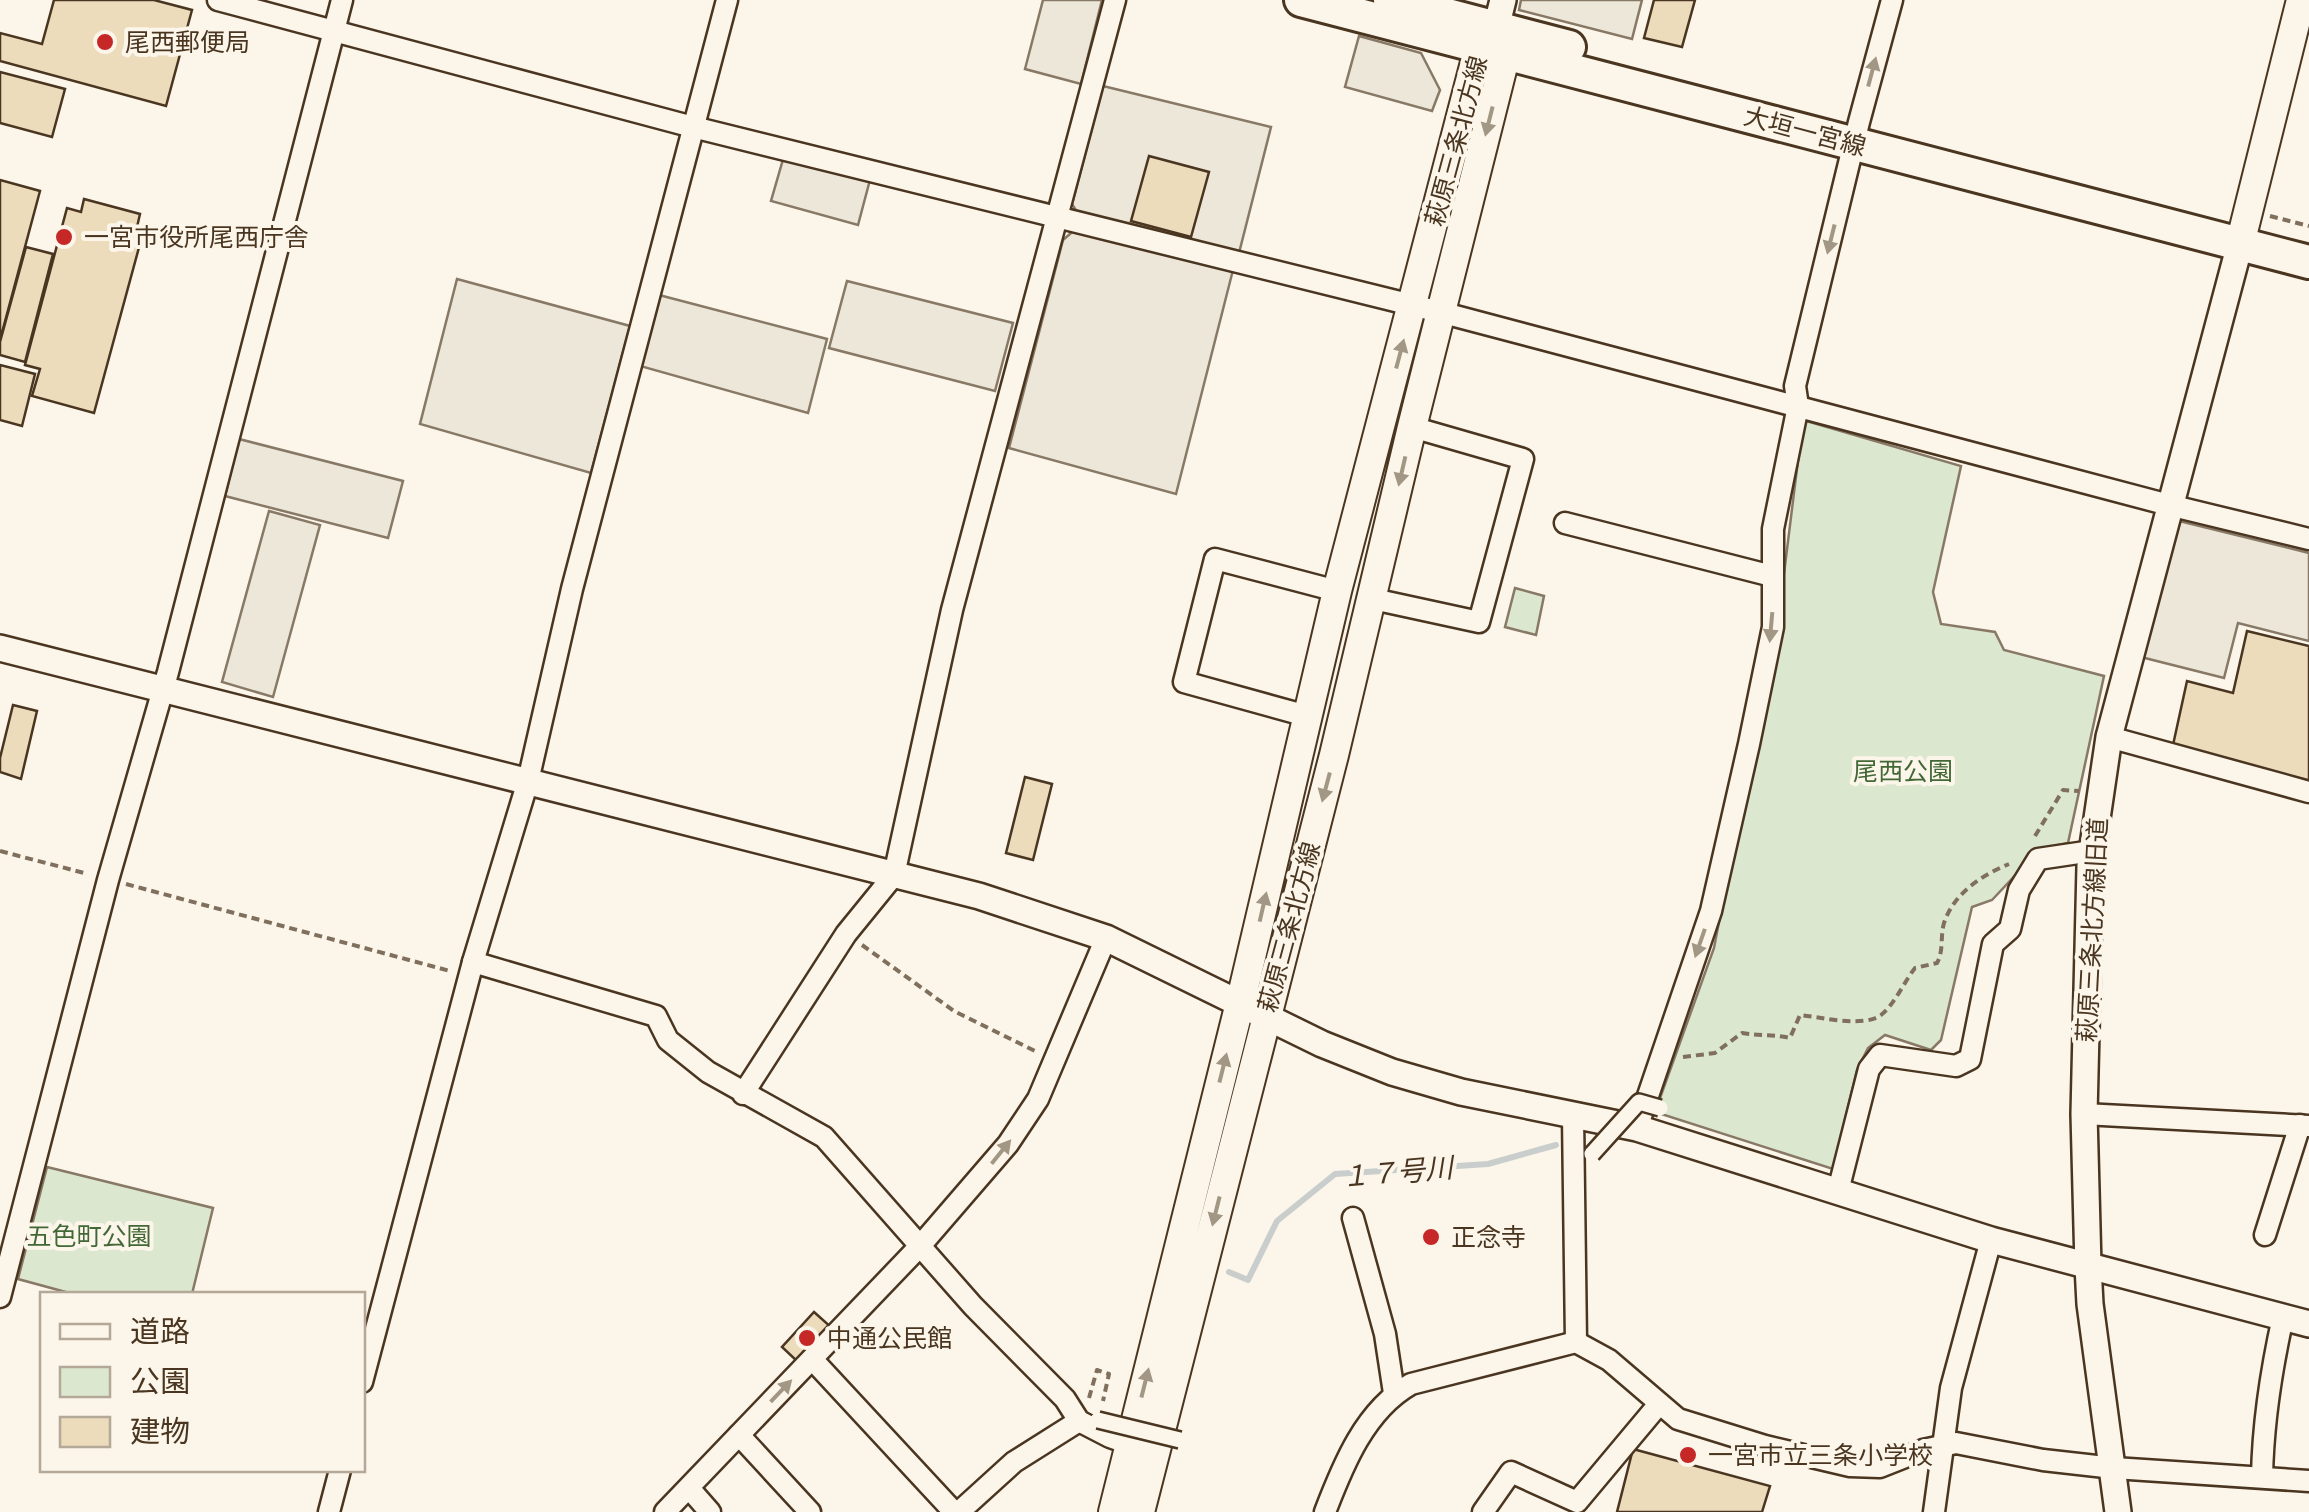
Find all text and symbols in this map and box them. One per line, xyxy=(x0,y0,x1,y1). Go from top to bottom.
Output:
place label: 尾西郵便局 xyxy=(125,24,250,58)
marker: 尾西郵便局 xyxy=(94,31,116,53)
street label: 萩原三条北方線 xyxy=(1416,52,1494,230)
one-way arrow xyxy=(1865,56,1881,87)
street label: 大垣一宮線 xyxy=(1740,97,1870,163)
one-way arrow xyxy=(1481,106,1496,137)
place label: 一宮市役所尾西庁舎 xyxy=(84,219,309,253)
one-way arrow xyxy=(1823,224,1838,255)
marker: 一宮市役所尾西庁舎 xyxy=(53,226,75,248)
one-way arrow xyxy=(1392,338,1408,369)
one-way arrow xyxy=(1394,456,1409,487)
one-way arrow xyxy=(1763,611,1779,643)
park label: 尾西公園 xyxy=(1853,753,1953,787)
one-way arrow xyxy=(1317,772,1333,803)
street label: 萩原三条北方線旧道 xyxy=(2068,817,2114,1043)
street label: 萩原三条北方線 xyxy=(1249,838,1327,1016)
one-way arrow xyxy=(1255,891,1271,922)
one-way arrow xyxy=(1691,929,1706,959)
one-way arrow xyxy=(1216,1052,1231,1083)
one-way arrow xyxy=(990,1139,1011,1164)
water label: １７号川 xyxy=(1339,1147,1457,1195)
one-way arrow xyxy=(1208,1196,1224,1227)
park label: 五色町公園 xyxy=(26,1218,152,1252)
place label: 正念寺 xyxy=(1451,1219,1526,1253)
marker: 正念寺 xyxy=(1420,1226,1442,1248)
legend xyxy=(40,1292,365,1472)
text: 道路 xyxy=(130,1310,190,1351)
place label: 中通公民館 xyxy=(827,1320,952,1354)
marker: 中通公民館 xyxy=(796,1327,818,1349)
text: 公園 xyxy=(130,1360,190,1401)
one-way arrow xyxy=(1137,1367,1153,1398)
one-way arrow xyxy=(769,1379,792,1403)
text: 建物 xyxy=(130,1410,190,1451)
place label: 一宮市立三条小学校 xyxy=(1708,1437,1933,1471)
marker: 一宮市立三条小学校 xyxy=(1677,1444,1699,1466)

